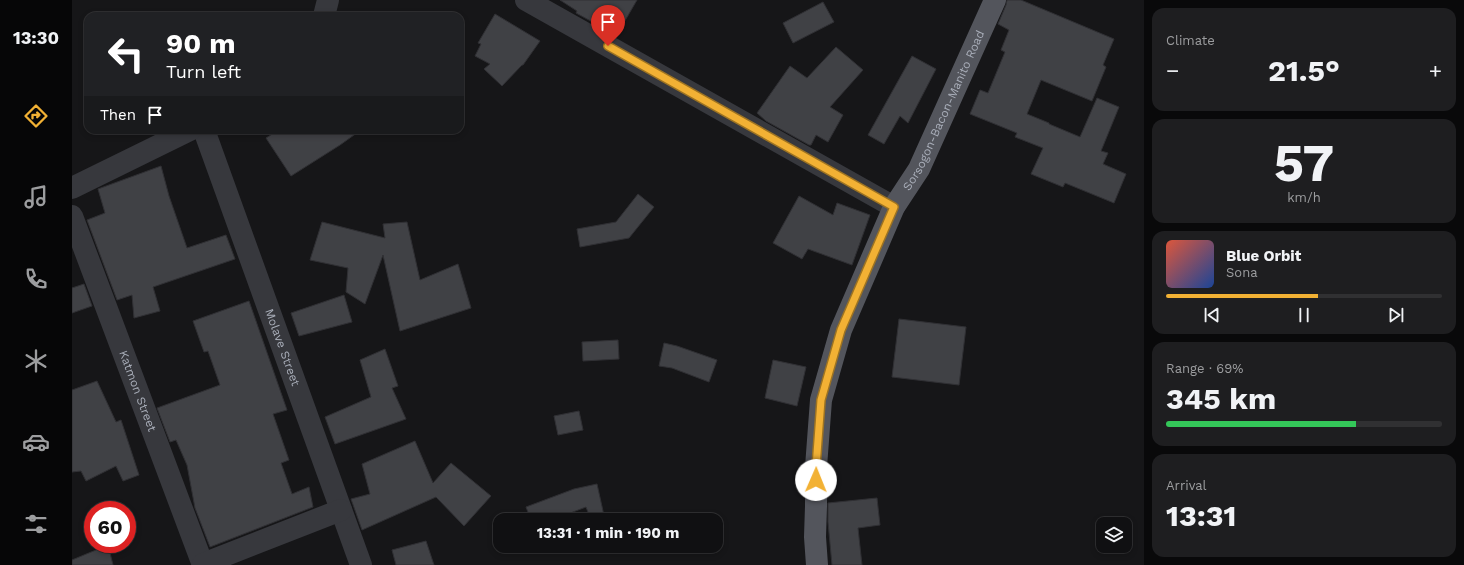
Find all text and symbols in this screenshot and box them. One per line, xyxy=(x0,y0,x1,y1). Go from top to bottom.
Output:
pin xyxy=(591,5,625,46)
icon: arrive xyxy=(597,11,619,33)
text: 13:30 xyxy=(13,27,59,48)
text: 90 m xyxy=(166,27,236,60)
icon: left xyxy=(100,28,152,80)
street label: Sorsogon-Bacon-Manito Road xyxy=(900,28,987,193)
text: Climate xyxy=(1166,33,1215,48)
text: 21.5° xyxy=(1268,53,1340,88)
text: − xyxy=(1166,58,1179,83)
text: + xyxy=(1429,58,1442,83)
text: Turn left xyxy=(166,61,241,82)
icon: directions xyxy=(22,102,50,130)
icon: arrive xyxy=(144,104,166,126)
text: Then xyxy=(100,106,136,124)
text: 57 xyxy=(1274,133,1334,194)
icon: music xyxy=(22,183,50,211)
text: km/h xyxy=(1287,190,1321,205)
text: Blue Orbit xyxy=(1226,247,1301,265)
icon: phone xyxy=(22,265,50,293)
text: Sona xyxy=(1226,265,1258,280)
icon: previous xyxy=(1201,304,1223,326)
icon: pause xyxy=(1293,304,1315,326)
icon: next xyxy=(1385,304,1407,326)
street label: Molave Street xyxy=(262,307,303,388)
icon: climate xyxy=(22,347,50,375)
street label: Katmon Street xyxy=(116,349,159,434)
text: Range · 69% xyxy=(1166,361,1243,376)
text: 345 km xyxy=(1166,381,1276,416)
icon: car xyxy=(22,428,50,456)
position arrow xyxy=(795,459,837,501)
text: Arrival xyxy=(1166,478,1207,493)
text: 13:31 xyxy=(1166,498,1237,533)
speed limit sign: 60 xyxy=(84,501,136,553)
icon: filters xyxy=(22,510,50,538)
map controls xyxy=(1096,517,1132,553)
button: layers xyxy=(1096,517,1132,553)
text: 13:31 · 1 min · 190 m xyxy=(537,524,679,542)

